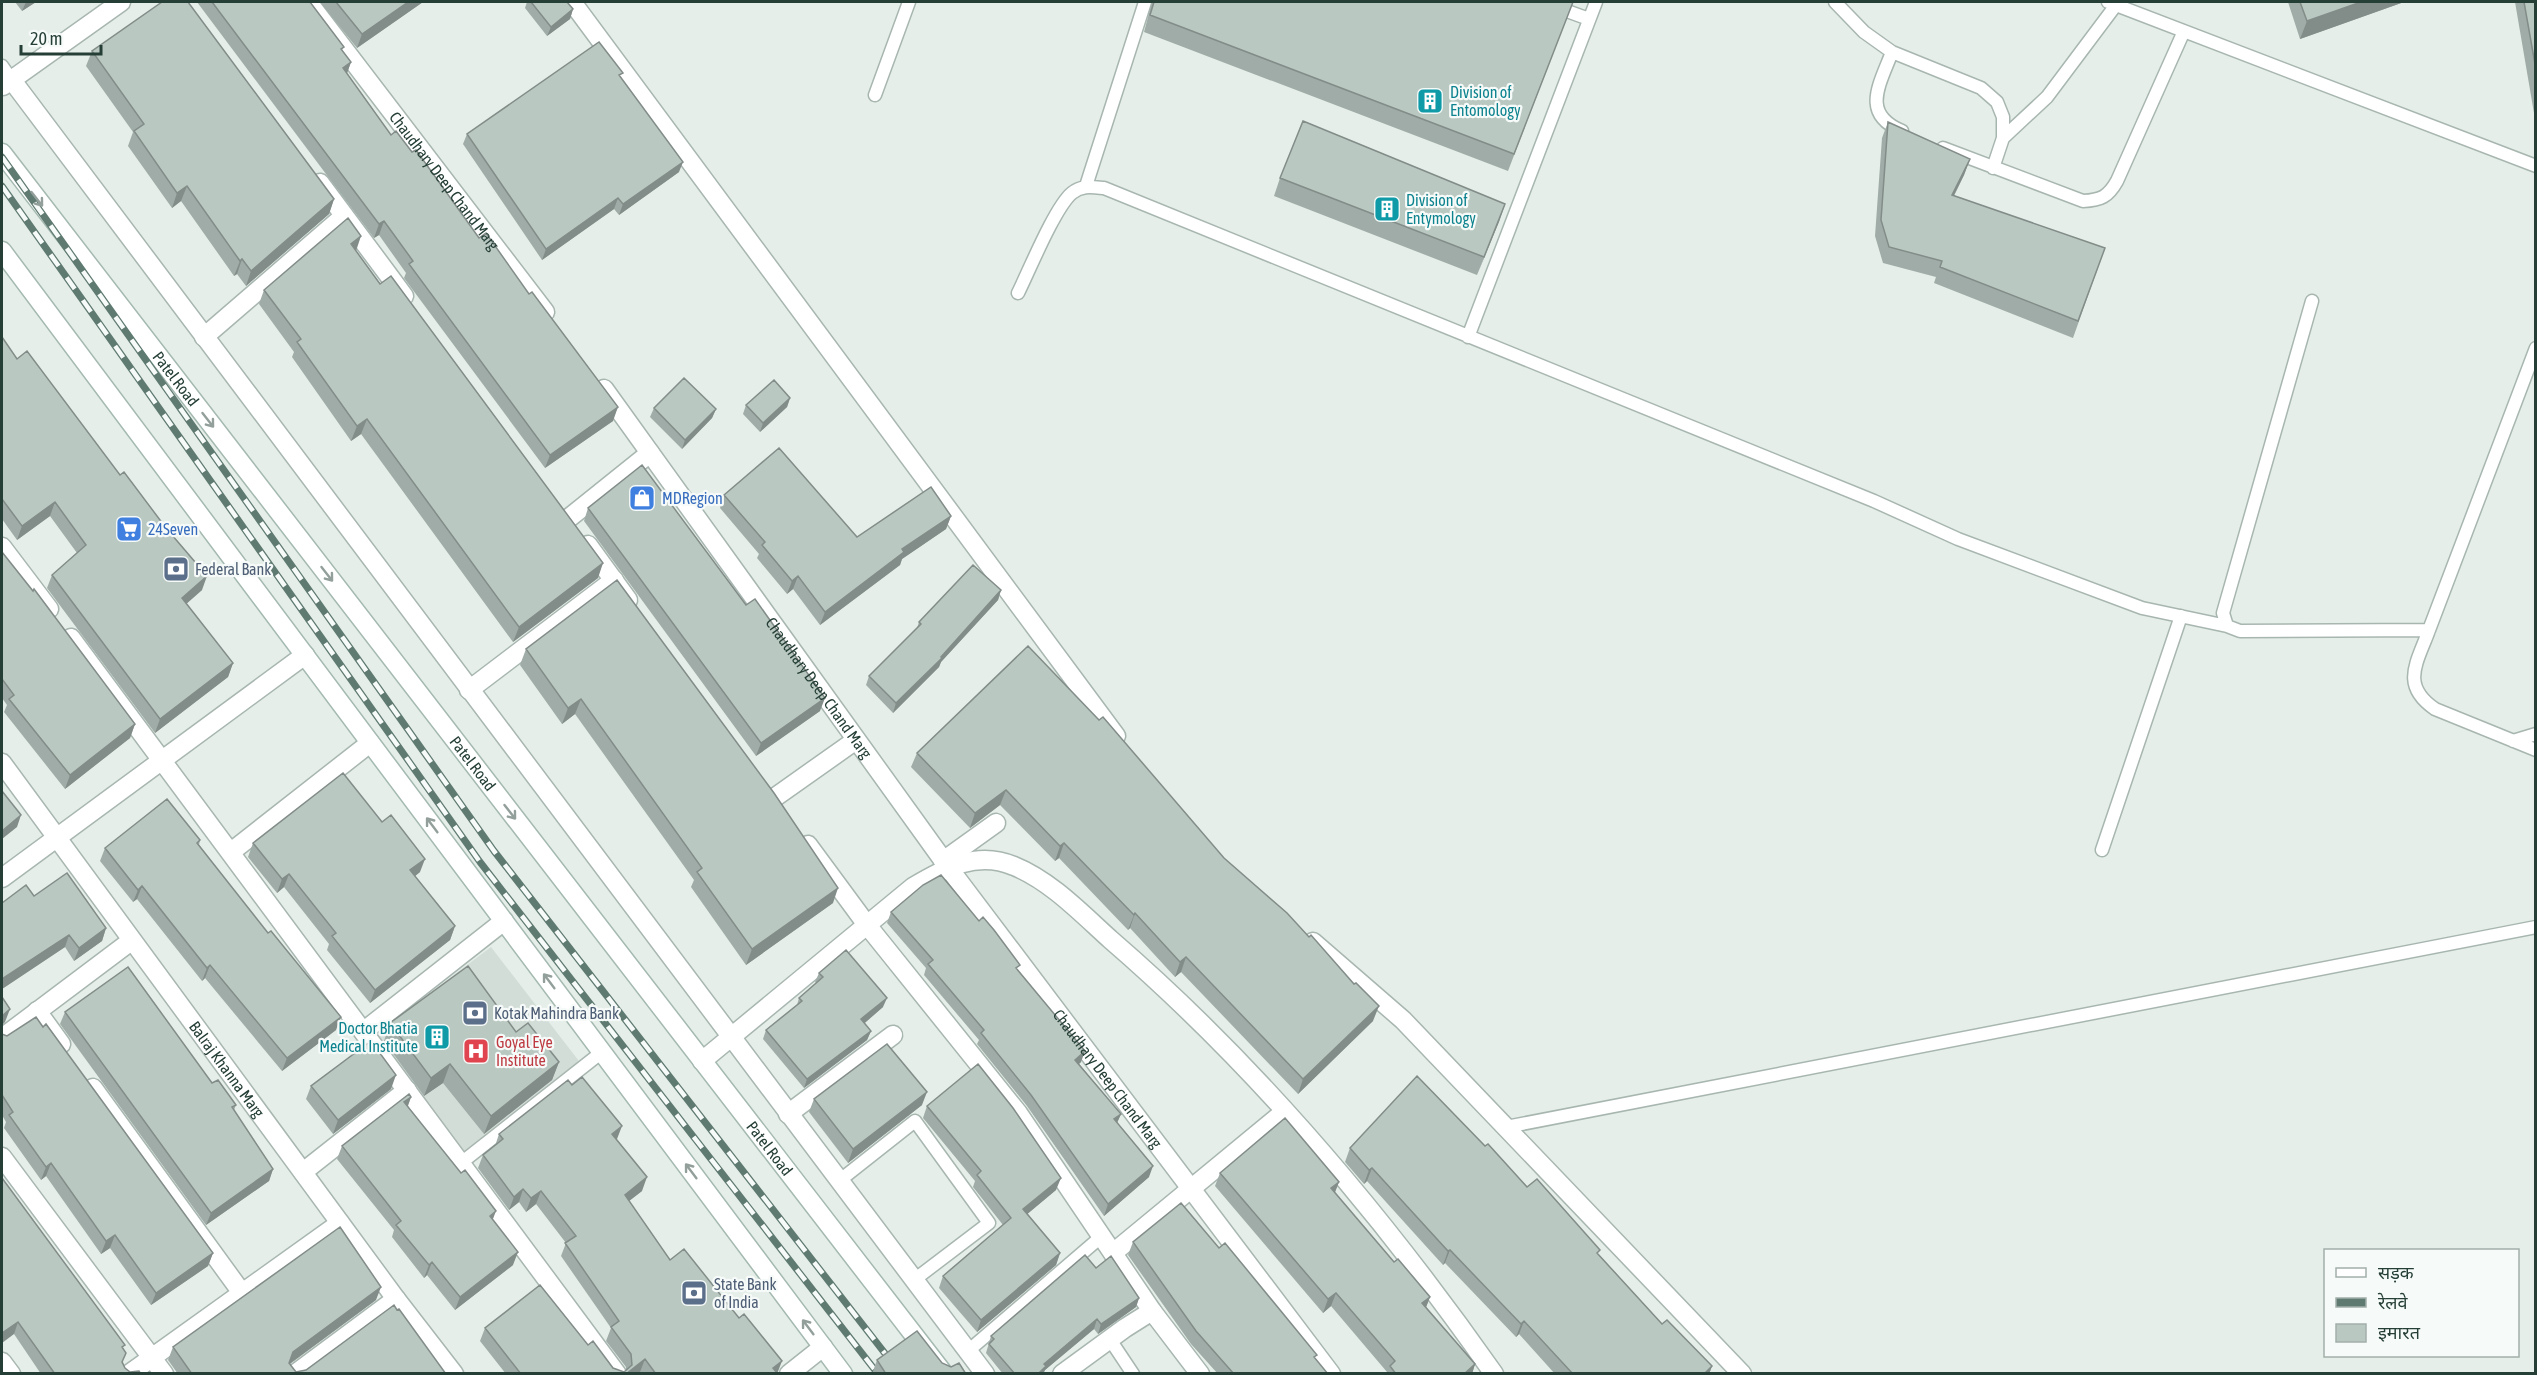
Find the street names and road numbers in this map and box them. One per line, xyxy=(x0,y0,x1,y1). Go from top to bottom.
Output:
street label: Chaudhary Deep Chand Marg xyxy=(386,108,503,254)
street label: Patel Road xyxy=(149,348,203,409)
street label: Chaudhary Deep Chand Marg xyxy=(762,614,876,762)
street label: Patel Road xyxy=(446,733,500,794)
street label: Chaudhary Deep Chand Marg xyxy=(1050,1006,1166,1152)
street label: Balraj Khanna Marg xyxy=(186,1018,268,1121)
street label: Patel Road xyxy=(743,1118,796,1179)

